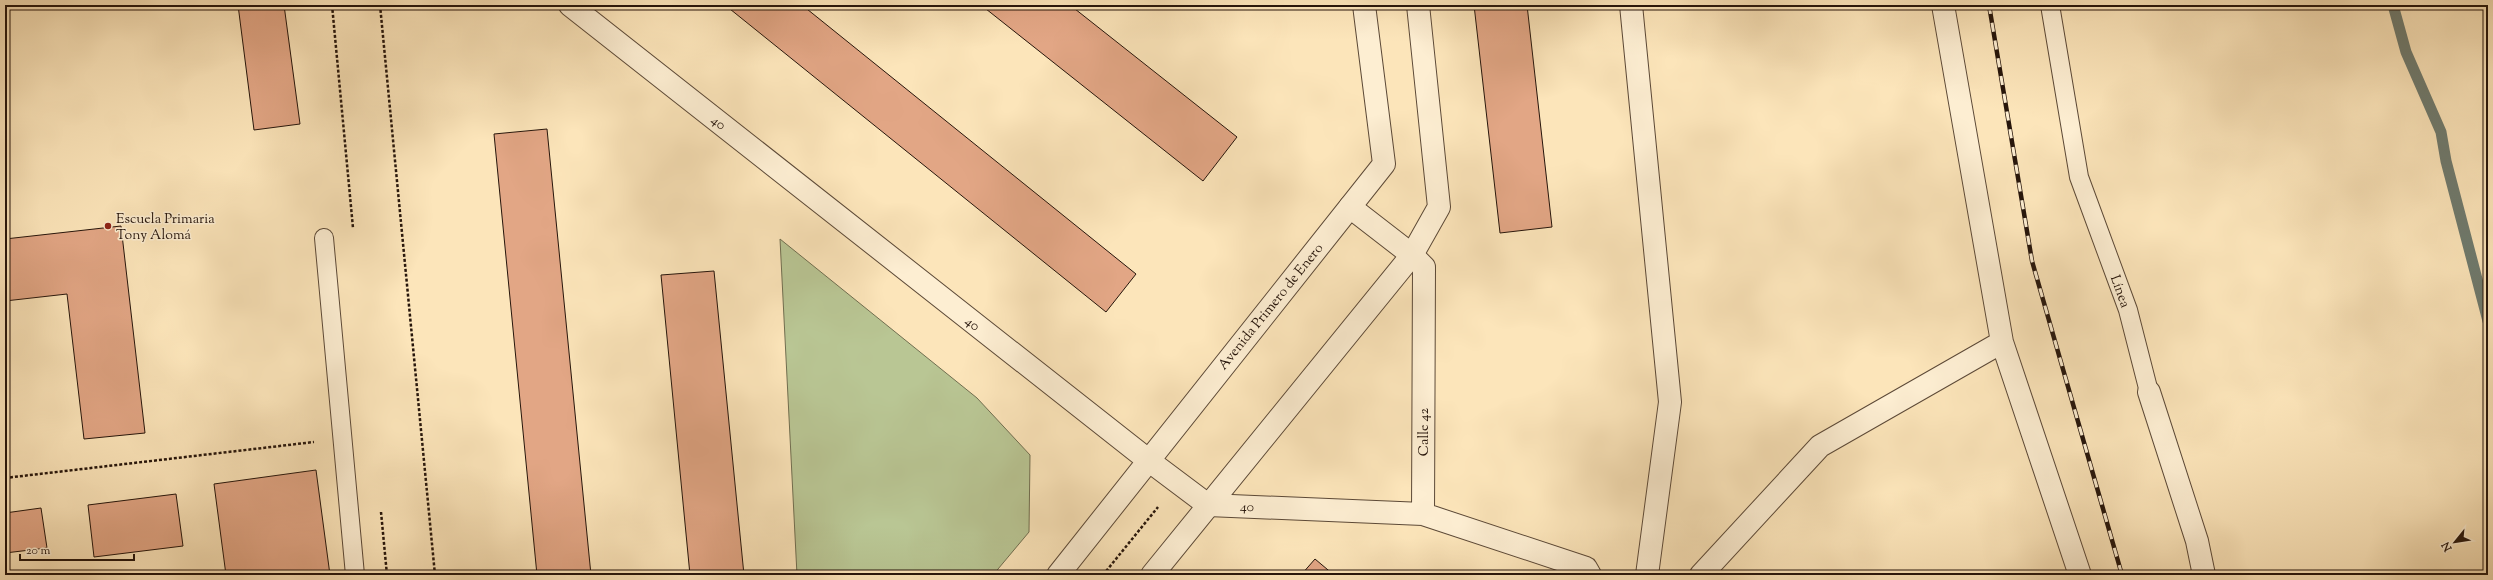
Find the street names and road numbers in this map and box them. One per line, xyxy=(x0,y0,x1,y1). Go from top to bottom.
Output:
street label: 40 xyxy=(706,111,730,136)
street label: Avenida Primero de Enero xyxy=(1214,239,1329,375)
street label: Línea xyxy=(2104,273,2134,311)
street label: 40 xyxy=(960,312,984,337)
street label: Calle 42 xyxy=(1415,407,1435,456)
street label: 40 xyxy=(1239,498,1254,518)

